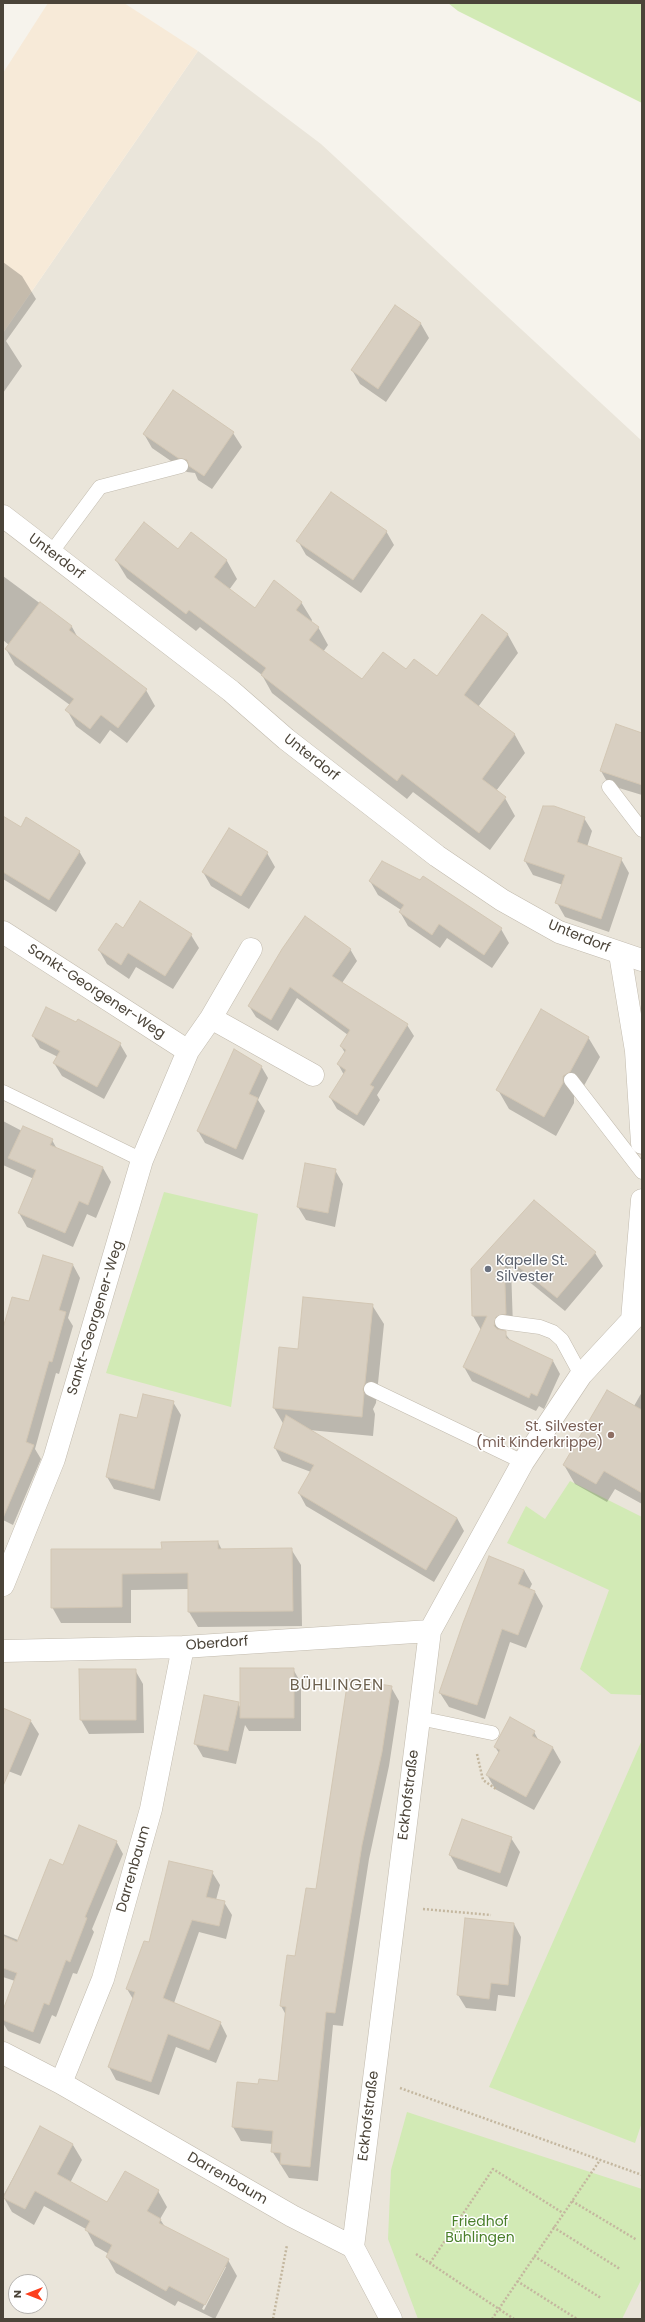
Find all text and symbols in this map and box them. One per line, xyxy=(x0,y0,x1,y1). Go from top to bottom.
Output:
street label: Unterdorf xyxy=(25,531,87,583)
street label: Unterdorf xyxy=(280,731,342,785)
street label: Unterdorf xyxy=(545,917,613,957)
street label: Sankt-Georgener-Weg xyxy=(24,941,168,1043)
street label: Sankt-Georgener-Weg xyxy=(64,1239,128,1397)
place label: Kapelle St. Silvester xyxy=(496,1253,568,1286)
marker: Kapelle St. Silvester xyxy=(483,1264,493,1274)
place label: St. Silvester (mit Kinderkrippe) xyxy=(476,1419,603,1452)
marker: St. Silvester (mit Kinderkrippe) xyxy=(606,1430,616,1440)
street label: Oberdorf xyxy=(185,1633,249,1655)
district label: BÜHLINGEN xyxy=(290,1676,384,1696)
street label: Eckhofstraße xyxy=(395,1749,423,1841)
street label: Darrenbaum xyxy=(114,1824,154,1914)
street label: Eckhofstraße xyxy=(355,2070,383,2162)
street label: Darrenbaum xyxy=(184,2149,270,2209)
park label: Friedhof Bühlingen xyxy=(445,2214,515,2246)
north arrow xyxy=(8,2274,48,2314)
text: N xyxy=(9,2290,25,2298)

